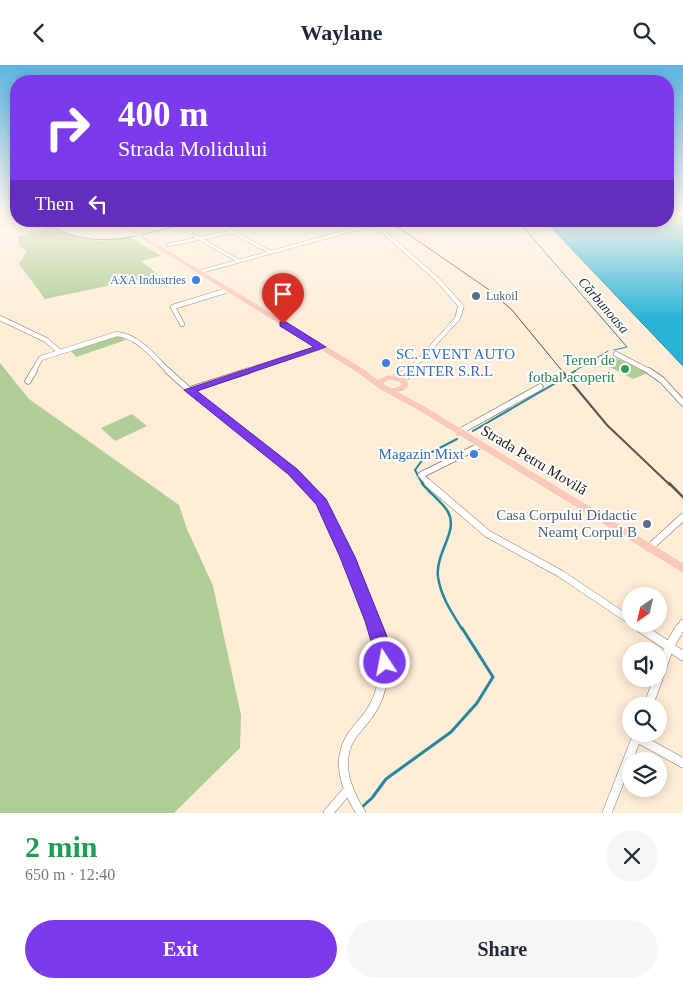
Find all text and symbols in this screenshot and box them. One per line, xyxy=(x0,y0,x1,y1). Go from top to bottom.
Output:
icon: back xyxy=(25,19,53,47)
icon: search xyxy=(630,19,658,47)
text: Waylane xyxy=(301,20,382,45)
icon: right xyxy=(35,95,100,160)
text: 400 m xyxy=(118,95,208,134)
text: Strada Molidului xyxy=(118,136,268,161)
icon: left xyxy=(84,190,112,218)
text: Then xyxy=(35,193,74,214)
place label: AXA Industries xyxy=(110,273,186,287)
pin xyxy=(262,273,304,324)
marker: AXA Industries xyxy=(190,274,202,286)
water label: Cărbunoasa xyxy=(575,274,632,336)
icon: arrive xyxy=(269,280,297,308)
place label: Lukoil xyxy=(486,289,519,303)
marker: Lukoil xyxy=(470,290,482,302)
place label: SC. EVENT AUTO CENTER S.R.L xyxy=(396,346,515,379)
place label: Teren de fotbal acoperit xyxy=(528,352,616,385)
marker: SC. EVENT AUTO CENTER S.R.L xyxy=(380,357,392,369)
marker: Teren de fotbal acoperit xyxy=(619,363,631,375)
street label: Strada Petru Movilă xyxy=(478,422,590,498)
place label: Magazin Mixt xyxy=(379,446,465,462)
marker: Magazin Mixt xyxy=(468,448,480,460)
place label: Casa Corpului Didactic Neamţ Corpul B xyxy=(496,507,637,540)
marker: Casa Corpului Didactic Neamţ Corpul B xyxy=(641,518,653,530)
north arrow xyxy=(622,587,668,633)
map controls xyxy=(622,587,667,797)
position arrow xyxy=(358,636,410,688)
button: sound xyxy=(622,642,667,687)
button: search xyxy=(622,697,667,742)
button: layers xyxy=(622,752,667,797)
text: 2 min xyxy=(25,830,98,863)
button: close xyxy=(606,830,658,882)
text: 650 m · 12:40 xyxy=(25,866,115,883)
button: Exit xyxy=(25,920,337,978)
button: Share xyxy=(347,920,658,978)

